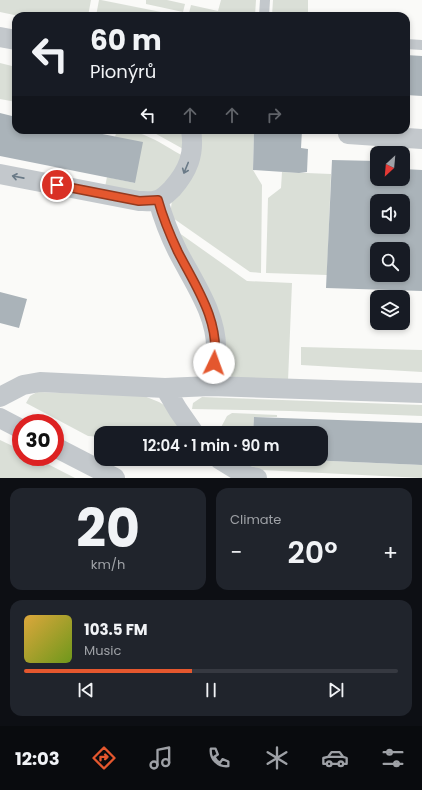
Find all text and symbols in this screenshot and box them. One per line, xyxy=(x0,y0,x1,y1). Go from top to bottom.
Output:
text: 60 m xyxy=(90,21,162,60)
icon: left xyxy=(24,28,76,80)
text: Pionýrů xyxy=(90,59,156,84)
icon: left xyxy=(137,104,159,126)
icon: ahead xyxy=(179,104,201,126)
icon: ahead xyxy=(221,104,243,126)
icon: right xyxy=(263,104,285,126)
north arrow xyxy=(370,146,410,186)
map controls xyxy=(370,146,410,330)
one-way arrow xyxy=(182,161,190,173)
pin xyxy=(40,168,74,202)
one-way arrow xyxy=(12,173,25,181)
icon: arrive xyxy=(46,174,68,196)
button: sound xyxy=(370,194,410,234)
button: search xyxy=(370,242,410,282)
button: layers xyxy=(370,290,410,330)
position arrow xyxy=(193,342,235,384)
speed limit sign: 30 xyxy=(12,414,64,466)
text: 12:04 · 1 min · 90 m xyxy=(142,435,280,456)
text: 20 xyxy=(76,492,140,565)
text: Climate xyxy=(230,510,281,529)
text: 20° xyxy=(288,531,338,574)
text: − xyxy=(230,537,242,568)
text: + xyxy=(383,537,398,568)
text: km/h xyxy=(91,555,125,574)
text: 103.5 FM xyxy=(84,619,148,640)
text: Music xyxy=(84,641,121,660)
icon: previous xyxy=(75,679,97,701)
icon: pause xyxy=(200,679,222,701)
icon: next xyxy=(325,679,347,701)
icon: directions xyxy=(90,744,118,772)
icon: music xyxy=(147,744,175,772)
icon: phone xyxy=(205,744,233,772)
icon: climate xyxy=(263,744,291,772)
icon: car xyxy=(321,744,349,772)
icon: filters xyxy=(379,744,407,772)
text: 12:03 xyxy=(15,746,60,771)

